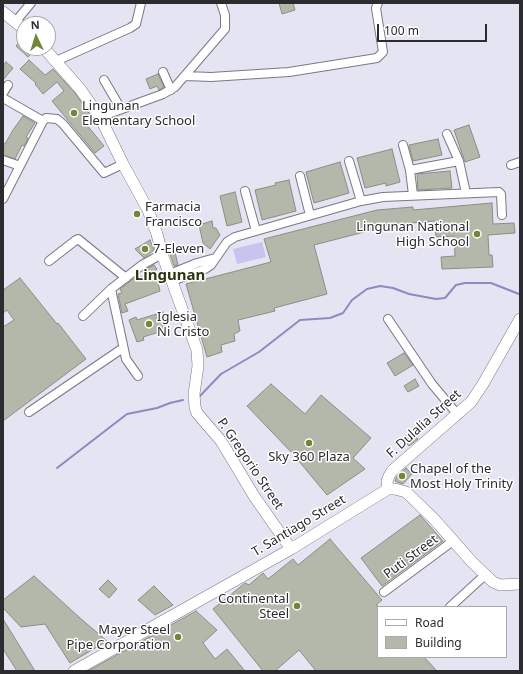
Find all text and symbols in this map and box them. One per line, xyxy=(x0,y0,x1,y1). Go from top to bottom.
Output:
north arrow xyxy=(16,16,56,56)
scale bar xyxy=(379,16,489,42)
text: N xyxy=(30,17,40,32)
text: 100 m xyxy=(384,22,419,39)
place label: Lingunan Elementary School xyxy=(82,98,195,129)
marker: Lingunan Elementary School xyxy=(69,108,79,118)
place label: Farmacia Francisco xyxy=(145,199,202,230)
marker: Farmacia Francisco xyxy=(132,209,142,219)
place label: Lingunan National High School xyxy=(356,219,469,250)
marker: Lingunan National High School xyxy=(472,229,482,239)
place label: 7-Eleven xyxy=(153,241,204,257)
marker: 7-Eleven xyxy=(140,244,150,254)
district label: Lingunan xyxy=(135,267,205,285)
place label: Iglesia Ni Cristo xyxy=(157,309,209,340)
marker: Iglesia Ni Cristo xyxy=(144,319,154,329)
street label: F. Dulalia Street xyxy=(384,387,464,461)
street label: P. Gregorio Street xyxy=(214,415,286,513)
marker: Sky 360 Plaza xyxy=(304,438,314,448)
place label: Sky 360 Plaza xyxy=(268,449,350,465)
place label: Chapel of the Most Holy Trinity xyxy=(410,461,513,492)
marker: Chapel of the Most Holy Trinity xyxy=(397,471,407,481)
street label: T. Santiago Street xyxy=(249,492,349,560)
street label: Puti Street xyxy=(381,532,441,582)
place label: Continental Steel xyxy=(218,591,289,622)
marker: Continental Steel xyxy=(292,601,302,611)
legend xyxy=(377,606,507,658)
text: Road xyxy=(415,614,444,631)
place label: Mayer Steel Pipe Corporation xyxy=(66,622,170,653)
marker: Mayer Steel Pipe Corporation xyxy=(173,632,183,642)
text: Building xyxy=(415,634,462,651)

